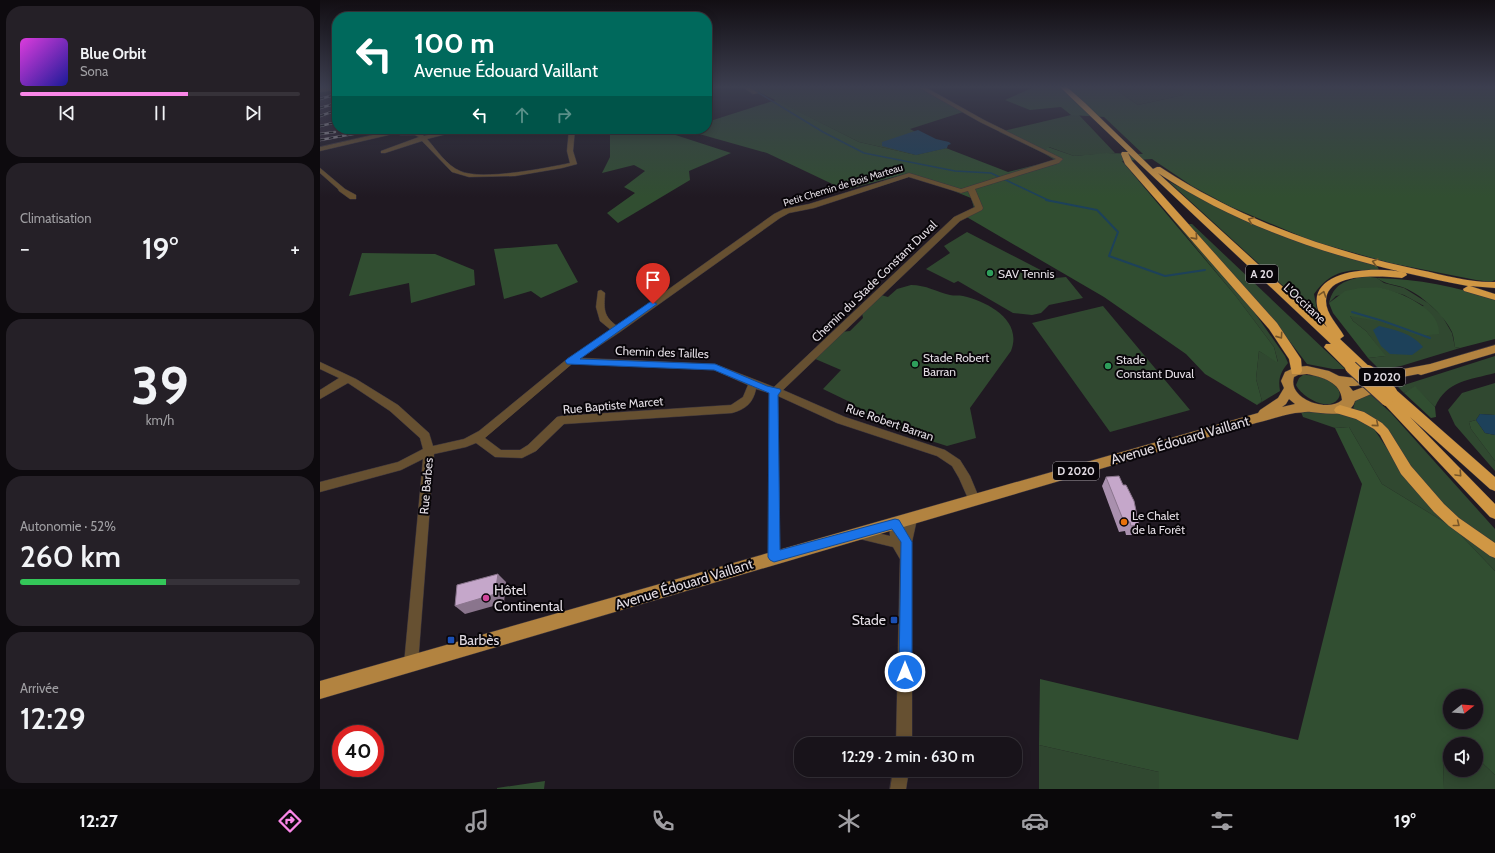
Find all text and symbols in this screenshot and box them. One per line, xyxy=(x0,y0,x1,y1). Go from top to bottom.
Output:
text: 100 m xyxy=(414,26,495,60)
icon: left xyxy=(348,28,400,80)
text: Blue Orbit xyxy=(80,45,146,63)
text: Avenue Édouard Vaillant xyxy=(414,60,598,82)
text: Sona xyxy=(80,63,108,79)
icon: previous xyxy=(56,102,78,124)
icon: pause xyxy=(149,102,171,124)
icon: next xyxy=(242,102,264,124)
icon: left xyxy=(469,104,491,126)
icon: ahead xyxy=(511,104,533,126)
icon: right xyxy=(553,104,575,126)
street label: Petit Chemin de Bois Marteau xyxy=(781,161,905,209)
text: Climatisation xyxy=(20,210,92,226)
street label: Chemin du Stade Constant Duval xyxy=(808,217,940,345)
one-way arrow xyxy=(1248,217,1256,225)
text: 19° xyxy=(142,230,178,267)
one-way arrow xyxy=(1191,232,1198,240)
text: − xyxy=(20,235,30,262)
text: + xyxy=(290,235,300,262)
one-way arrow xyxy=(1371,258,1378,266)
pin xyxy=(636,263,670,304)
road number: A 20 xyxy=(1246,265,1278,283)
place label: SAV Tennis xyxy=(998,266,1054,281)
marker: SAV Tennis xyxy=(985,268,995,278)
icon: arrive xyxy=(642,269,664,291)
street label: L'Occitane xyxy=(1281,280,1329,326)
one-way arrow xyxy=(1318,291,1327,298)
one-way arrow xyxy=(1275,332,1283,339)
street label: Chemin des Tailles xyxy=(615,343,709,361)
place label: Stade Robert Barran xyxy=(923,350,989,379)
place label: Stade Constant Duval xyxy=(1116,352,1194,381)
text: 39 xyxy=(131,354,189,417)
marker: Stade Robert Barran xyxy=(910,359,920,369)
marker: Stade Constant Duval xyxy=(1103,361,1113,371)
road number: D 2020 xyxy=(1359,368,1405,386)
street label: Rue Baptiste Marcet xyxy=(562,393,664,417)
street label: Rue Robert Barran xyxy=(844,400,936,444)
text: km/h xyxy=(146,412,174,428)
street label: Avenue Édouard Vaillant xyxy=(1109,412,1252,468)
one-way arrow xyxy=(1371,420,1378,427)
street label: Rue Barbes xyxy=(416,457,436,515)
road number: D 2020 xyxy=(1053,462,1099,480)
one-way arrow xyxy=(1454,470,1461,477)
place label: Le Chalet de la Forêt xyxy=(1132,508,1185,537)
marker: Le Chalet de la Forêt xyxy=(1119,517,1129,527)
text: Autonomie · 52% xyxy=(20,518,116,534)
one-way arrow xyxy=(1452,519,1459,526)
text: 260 km xyxy=(20,538,121,575)
street label: Avenue Édouard Vaillant xyxy=(613,554,755,614)
place label: Hôtel Continental xyxy=(494,581,564,615)
marker: Hôtel Continental xyxy=(481,593,491,603)
place label: Stade xyxy=(852,611,886,629)
marker: Stade xyxy=(889,615,899,625)
place label: Barbès xyxy=(459,631,499,649)
marker: Barbès xyxy=(446,635,456,645)
position arrow xyxy=(884,651,926,693)
text: Arrivée xyxy=(20,680,59,696)
north arrow xyxy=(1443,689,1483,729)
map controls xyxy=(1443,689,1483,777)
text: 12:29 xyxy=(20,700,86,737)
speed limit sign: 40 xyxy=(332,725,384,777)
button: sound xyxy=(1443,737,1483,777)
text: 12:29 · 2 min · 630 m xyxy=(841,748,975,766)
icon: directions xyxy=(276,807,304,835)
icon: music xyxy=(463,807,491,835)
icon: phone xyxy=(649,807,677,835)
icon: climate xyxy=(835,807,863,835)
icon: car xyxy=(1021,807,1049,835)
icon: filters xyxy=(1208,807,1236,835)
text: 12:27 xyxy=(79,810,118,832)
text: 19° xyxy=(1394,810,1416,832)

